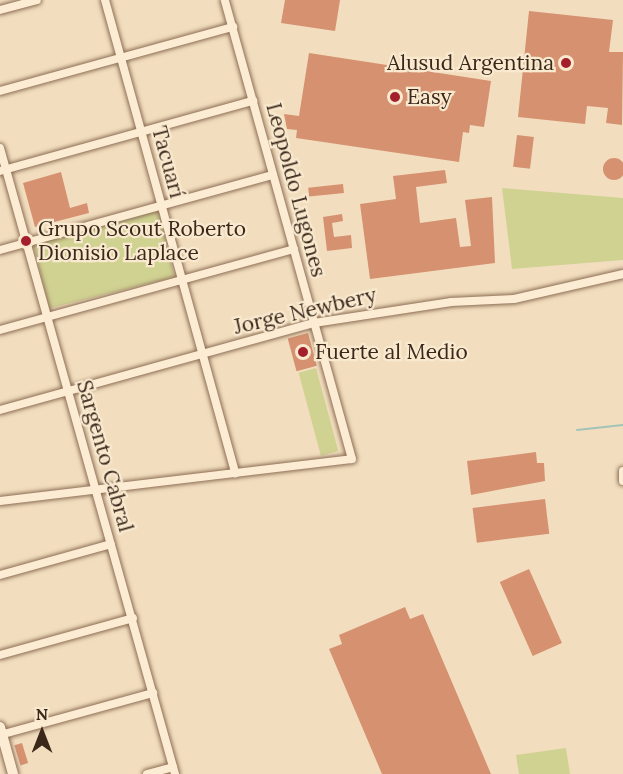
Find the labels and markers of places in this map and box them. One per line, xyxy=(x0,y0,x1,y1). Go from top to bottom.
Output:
place label: Alusud Argentina xyxy=(387,50,554,76)
marker: Alusud Argentina xyxy=(559,56,573,70)
place label: Easy xyxy=(407,84,452,110)
marker: Easy xyxy=(388,90,402,104)
place label: Grupo Scout Roberto Dionisio Laplace xyxy=(38,216,246,266)
marker: Grupo Scout Roberto Dionisio Laplace xyxy=(19,234,33,248)
place label: Fuerte al Medio xyxy=(315,339,468,365)
marker: Fuerte al Medio xyxy=(296,345,310,359)

